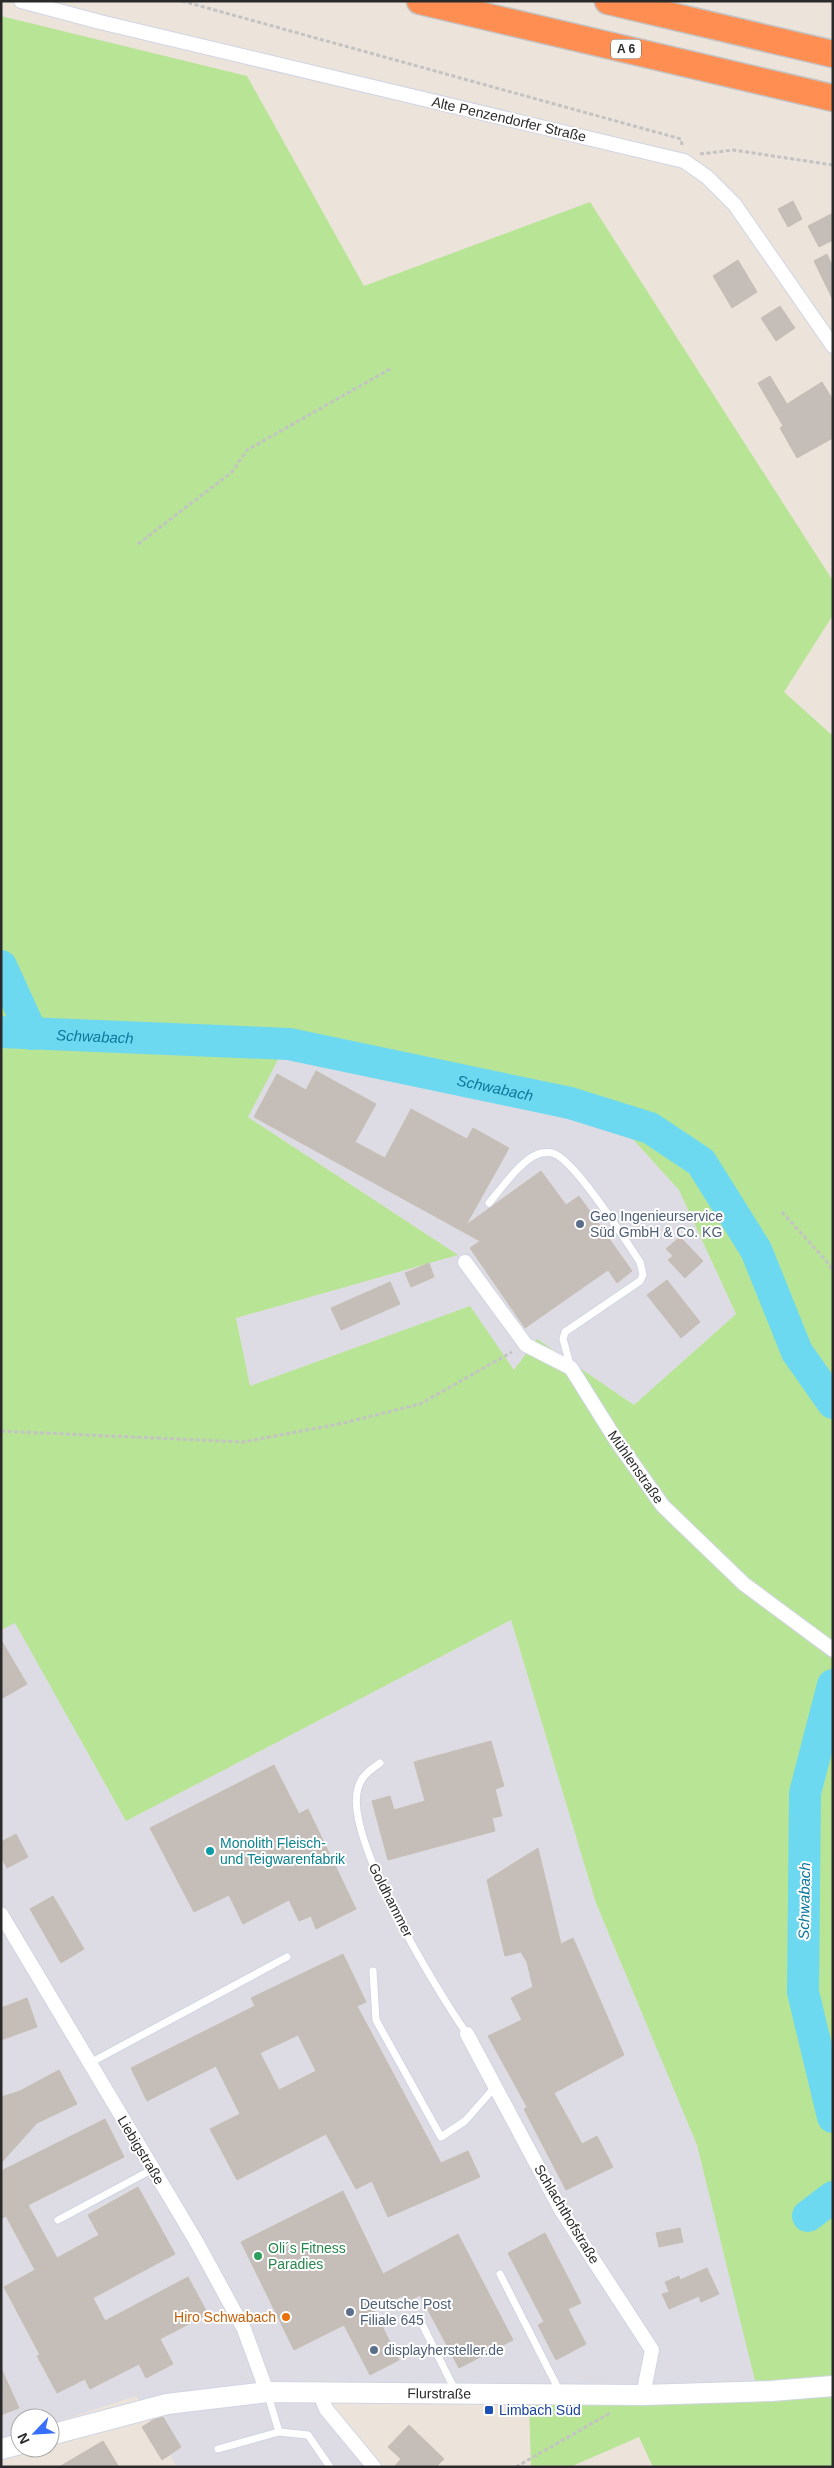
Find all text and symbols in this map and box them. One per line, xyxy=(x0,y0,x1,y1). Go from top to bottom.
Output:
road number: A 6 xyxy=(611,40,641,59)
street label: Alte Penzendorfer Straße xyxy=(430,93,588,145)
water label: Schwabach xyxy=(56,1026,134,1046)
water label: Schwabach xyxy=(456,1071,535,1104)
place label: Geo Ingenieurservice Süd GmbH & Co. KG xyxy=(590,1208,723,1240)
marker: Geo Ingenieurservice Süd GmbH & Co. KG xyxy=(574,1218,586,1230)
street label: Mühlenstraße xyxy=(605,1427,667,1507)
place label: Monolith Fleisch- und Teigwarenfabrik xyxy=(220,1835,346,1867)
marker: Monolith Fleisch- und Teigwarenfabrik xyxy=(204,1845,216,1857)
street label: Goldhammer xyxy=(366,1860,417,1940)
water label: Schwabach xyxy=(795,1862,813,1940)
street label: Liebigstraße xyxy=(114,2113,168,2187)
street label: Schlachthofstraße xyxy=(531,2162,603,2267)
place label: Oli´s Fitness Paradies xyxy=(268,2240,346,2272)
marker: Oli´s Fitness Paradies xyxy=(252,2250,264,2262)
place label: Deutsche Post Filiale 645 xyxy=(360,2296,451,2328)
marker: Deutsche Post Filiale 645 xyxy=(344,2306,356,2318)
place label: Hiro Schwabach xyxy=(174,2309,276,2325)
marker: Hiro Schwabach xyxy=(280,2311,292,2323)
place label: displayhersteller.de xyxy=(384,2342,504,2358)
marker: displayhersteller.de xyxy=(368,2344,380,2356)
street label: Flurstraße xyxy=(407,2385,471,2402)
place label: Limbach Süd xyxy=(499,2402,581,2418)
marker: Limbach Süd xyxy=(483,2404,495,2416)
north arrow xyxy=(10,2408,60,2458)
text: N xyxy=(14,2431,33,2446)

